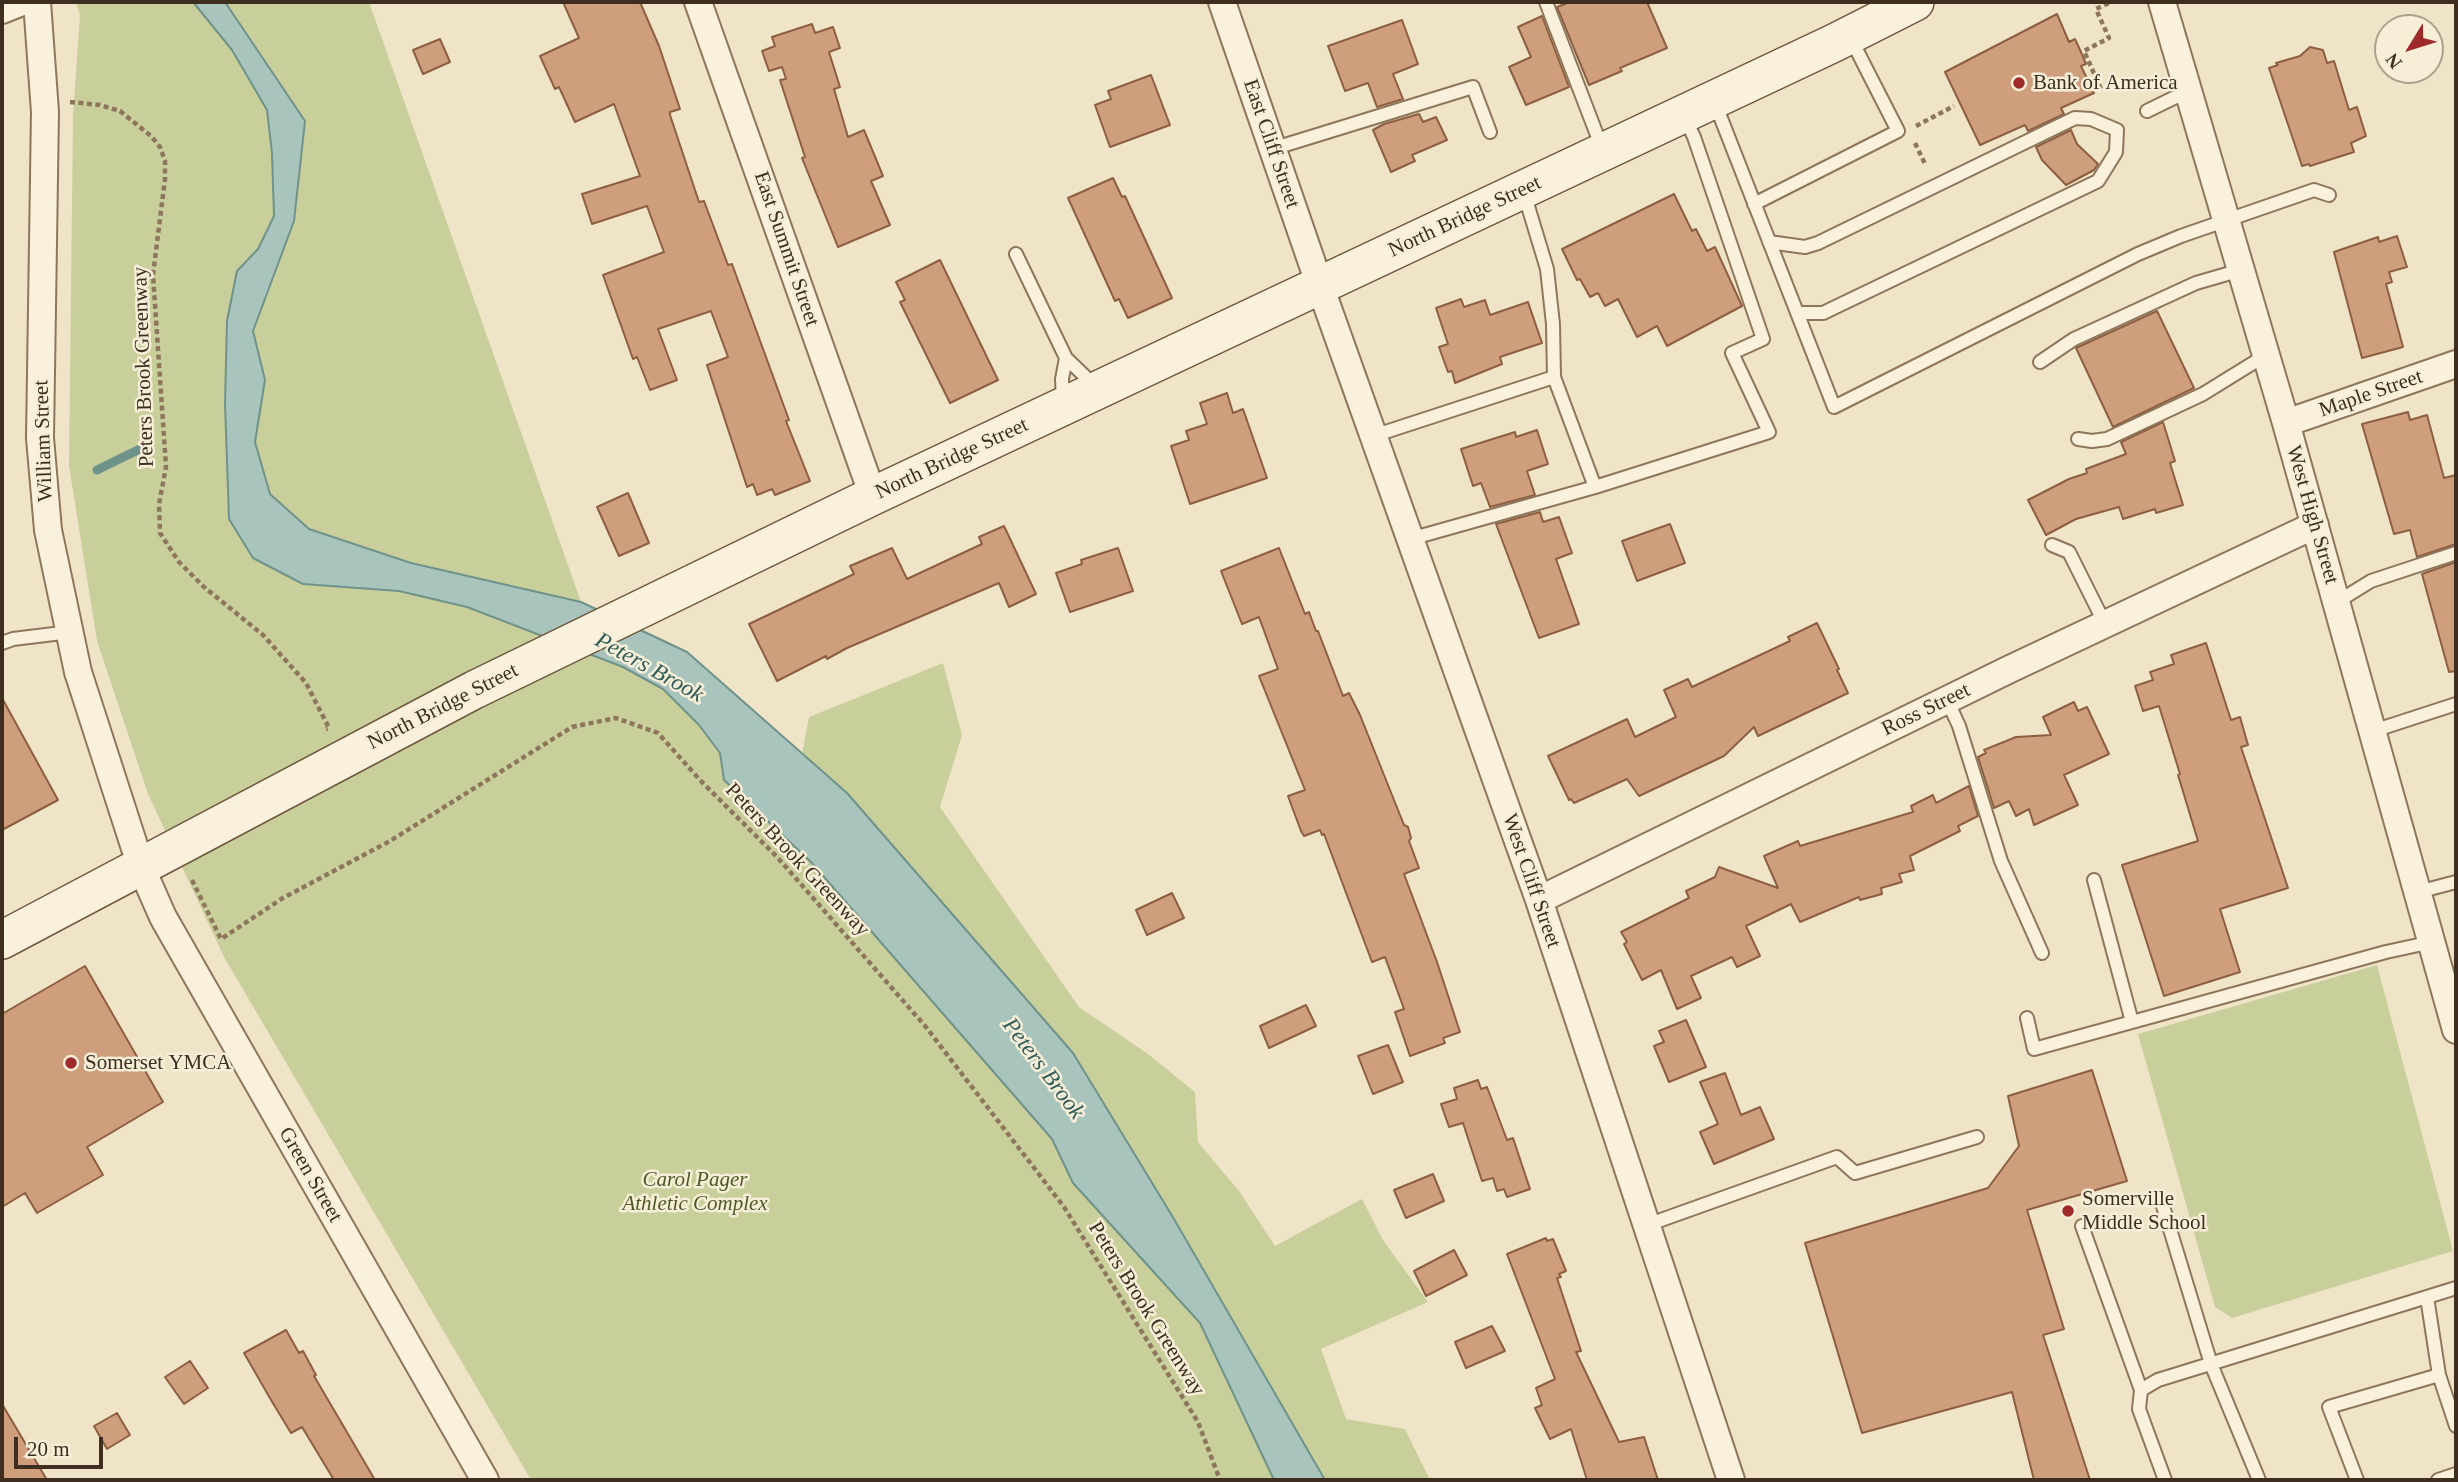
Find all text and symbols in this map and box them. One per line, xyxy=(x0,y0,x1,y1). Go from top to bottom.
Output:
north arrow xyxy=(2374,14,2444,84)
text: N xyxy=(2381,49,2406,73)
place label: Bank of America xyxy=(2033,70,2178,96)
marker: Bank of America xyxy=(2011,75,2027,91)
street label: East Cliff Street xyxy=(1237,76,1305,212)
street label: East Summit Street xyxy=(748,168,824,330)
street label: North Bridge Street xyxy=(1385,171,1545,263)
street label: Peters Brook Greenway xyxy=(128,266,160,468)
street label: Maple Street xyxy=(2316,365,2426,423)
street label: William Street xyxy=(29,379,59,503)
street label: North Bridge Street xyxy=(872,413,1032,505)
street label: West High Street xyxy=(2280,443,2344,587)
water label: Peters Brook xyxy=(590,627,708,709)
street label: North Bridge Street xyxy=(363,658,523,756)
street label: Ross Street xyxy=(1878,678,1974,742)
street label: Peters Brook Greenway xyxy=(719,778,875,942)
street label: West Cliff Street xyxy=(1496,811,1566,951)
water label: Peters Brook xyxy=(996,1013,1090,1125)
place label: Somerset YMCA xyxy=(85,1050,231,1076)
marker: Somerset YMCA xyxy=(63,1055,79,1071)
street label: Green Street xyxy=(273,1123,347,1227)
park label: Carol Pager Athletic Complex xyxy=(622,1167,768,1217)
place label: Somerville Middle School xyxy=(2082,1186,2206,1236)
marker: Somerville Middle School xyxy=(2060,1203,2076,1219)
street label: Peters Brook Greenway xyxy=(1082,1217,1210,1401)
scale bar xyxy=(18,1422,107,1466)
text: 20 m xyxy=(27,1437,70,1461)

